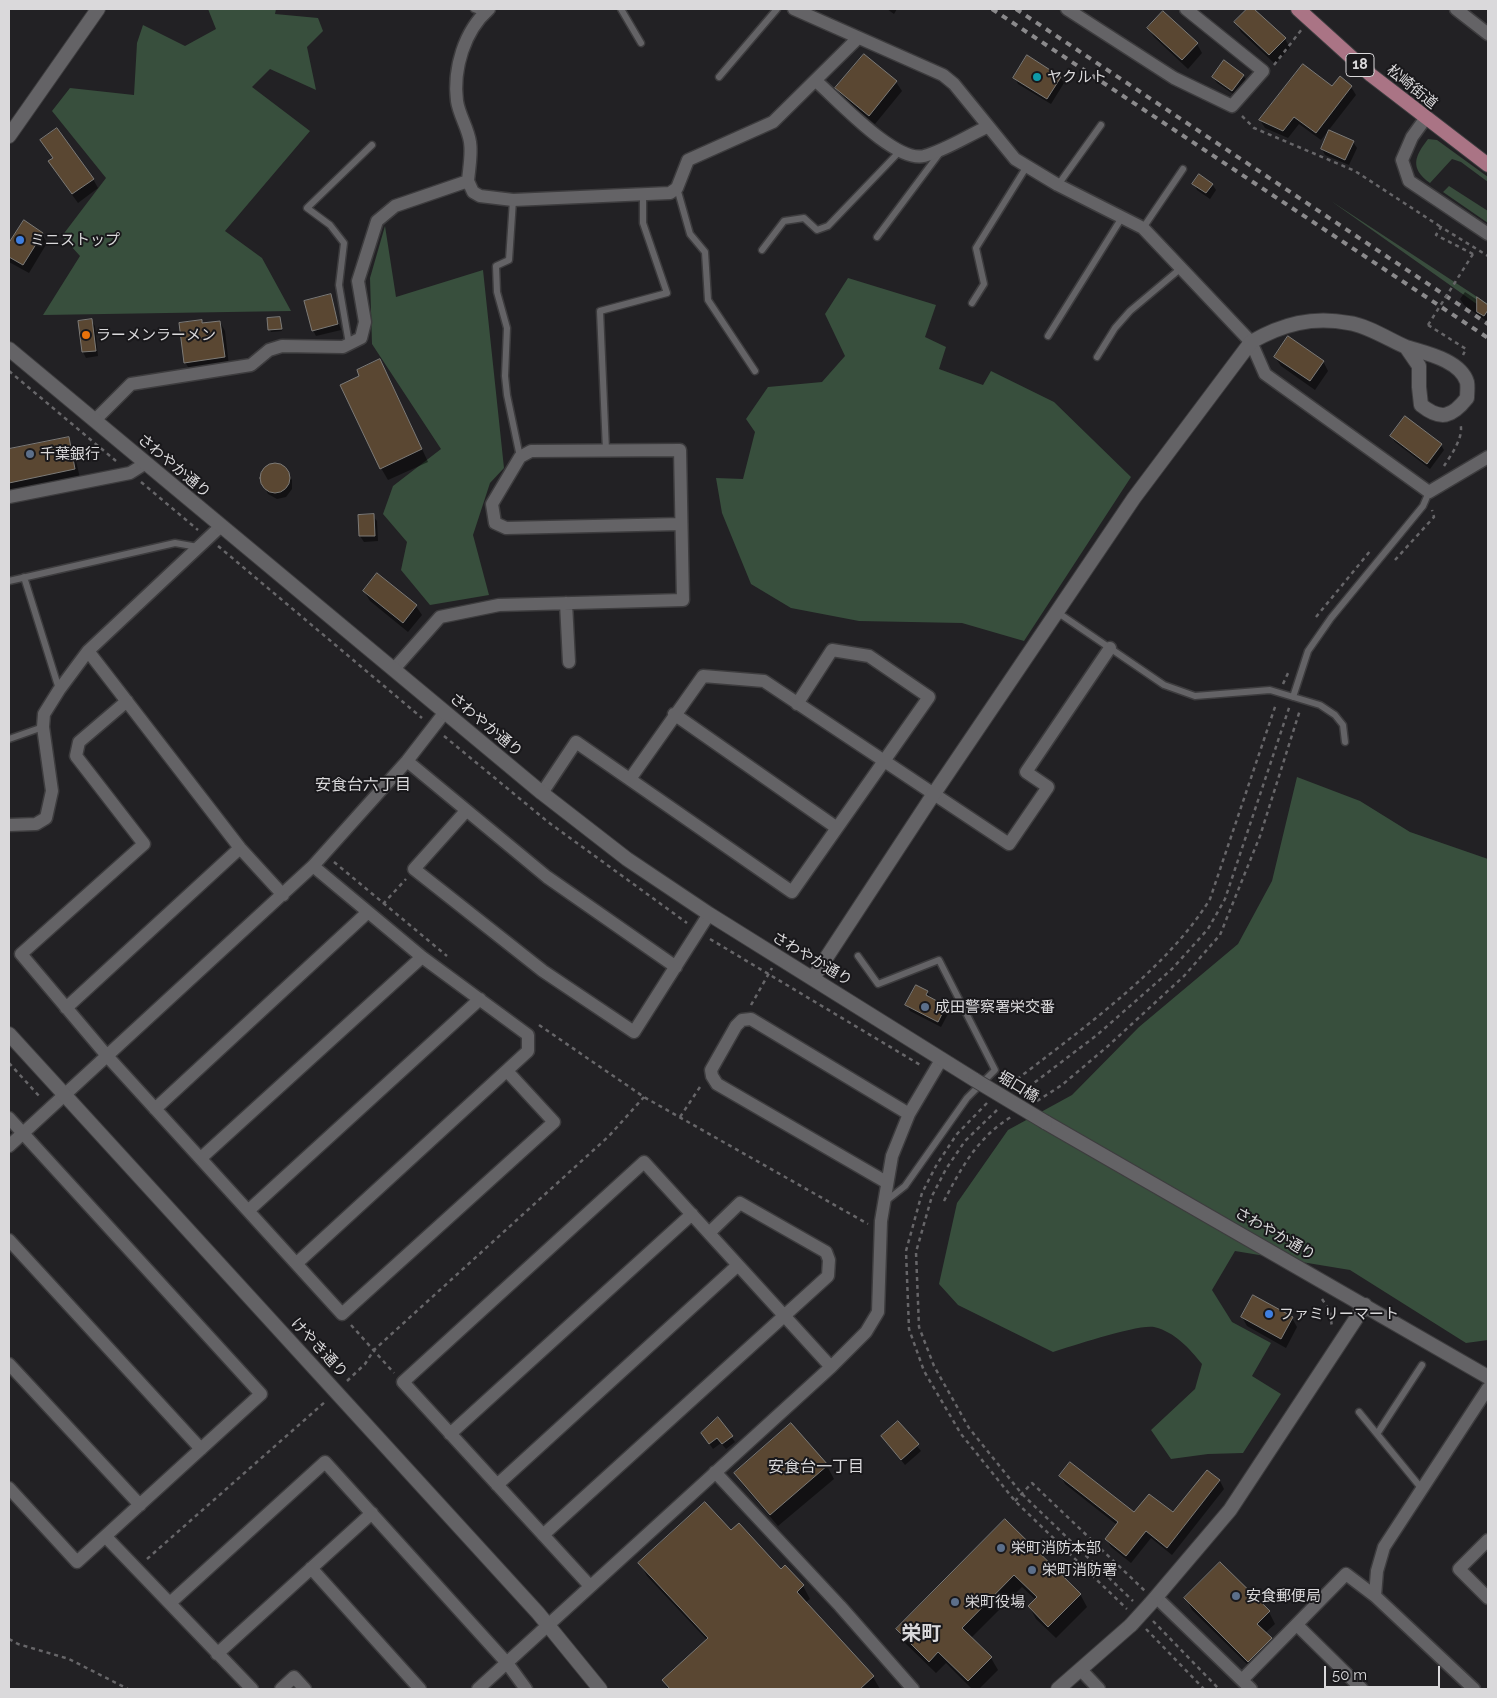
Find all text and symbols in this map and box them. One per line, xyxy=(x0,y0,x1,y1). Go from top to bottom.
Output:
road number: 18 xyxy=(1346,54,1374,76)
street label: 松崎街道 xyxy=(1383,61,1441,113)
place label: ヤクルト xyxy=(1047,68,1107,86)
marker: ヤクルト xyxy=(1031,71,1043,83)
place label: ミニストップ xyxy=(30,231,120,249)
marker: ミニストップ xyxy=(14,234,26,246)
place label: ラーメンラーメン xyxy=(96,326,216,344)
marker: ラーメンラーメン xyxy=(80,329,92,341)
street label: さわやか通り xyxy=(134,430,214,502)
place label: 千葉銀行 xyxy=(40,445,100,463)
marker: 千葉銀行 xyxy=(24,448,36,460)
street label: さわやか通り xyxy=(446,689,526,761)
district label: 安食台六丁目 xyxy=(315,775,411,795)
street label: さわやか通り xyxy=(769,928,855,990)
place label: 成田警察署栄交番 xyxy=(935,998,1055,1016)
marker: 成田警察署栄交番 xyxy=(919,1001,931,1013)
street label: 堀口橋 xyxy=(994,1068,1042,1106)
street label: さわやか通り xyxy=(1232,1204,1318,1264)
place label: ファミリーマート xyxy=(1279,1305,1399,1323)
marker: ファミリーマート xyxy=(1263,1308,1275,1320)
street label: けやき通り xyxy=(287,1314,351,1382)
district label: 安食台一丁目 xyxy=(768,1457,864,1477)
place label: 栄町消防本部 xyxy=(1011,1539,1101,1557)
marker: 栄町消防本部 xyxy=(995,1542,1007,1554)
place label: 栄町消防署 xyxy=(1042,1561,1117,1579)
marker: 栄町消防署 xyxy=(1026,1564,1038,1576)
place label: 安食郵便局 xyxy=(1246,1587,1321,1605)
marker: 安食郵便局 xyxy=(1230,1590,1242,1602)
place label: 栄町役場 xyxy=(965,1593,1025,1611)
marker: 栄町役場 xyxy=(949,1596,961,1608)
district label: 栄町 xyxy=(901,1622,941,1646)
scale bar xyxy=(1327,1656,1443,1688)
text: 50 m xyxy=(1332,1666,1367,1684)

